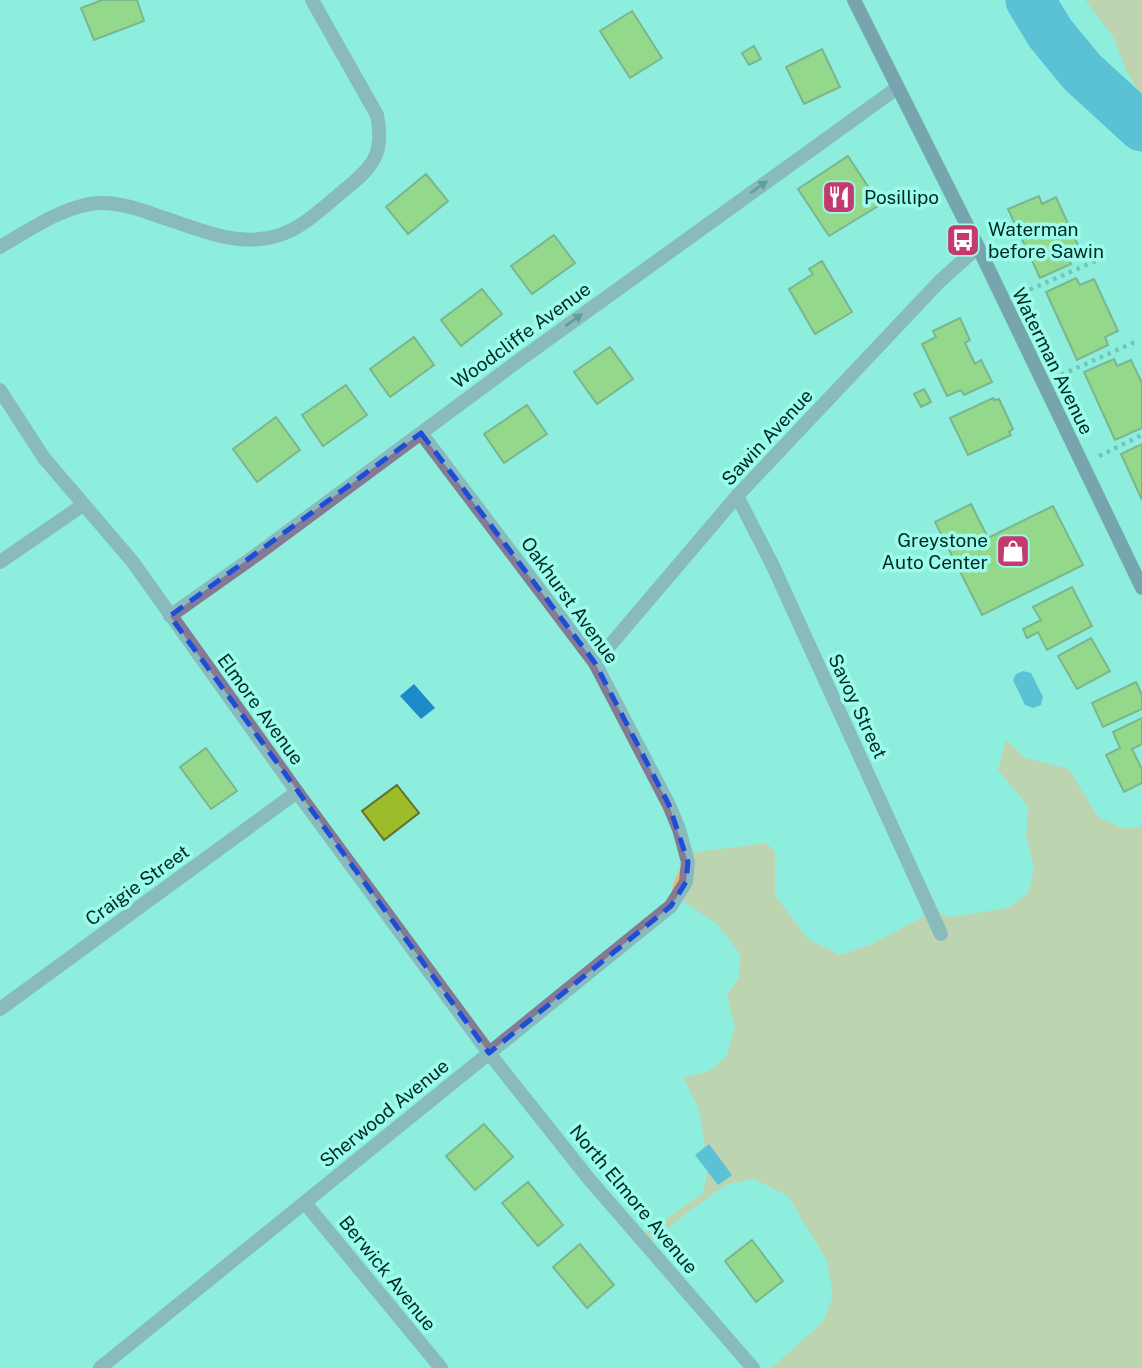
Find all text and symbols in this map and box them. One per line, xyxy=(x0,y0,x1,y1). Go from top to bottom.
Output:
restaurant icon: Posillipo xyxy=(820,178,858,216)
one-way arrow xyxy=(750,181,768,195)
place label: Posillipo xyxy=(864,186,939,208)
place label: Waterman before Sawin xyxy=(988,218,1104,262)
bus stop icon: Waterman before Sawin xyxy=(944,221,982,259)
street label: Woodcliffe Avenue xyxy=(448,277,594,393)
street label: Waterman Avenue xyxy=(1008,284,1098,438)
one-way arrow xyxy=(565,313,583,327)
street label: Sawin Avenue xyxy=(717,384,817,490)
place label: Greystone Auto Center xyxy=(882,529,988,573)
street label: Oakhurst Avenue xyxy=(517,532,623,668)
shop icon: Greystone Auto Center xyxy=(994,532,1032,570)
street label: Elmore Avenue xyxy=(213,649,309,769)
street label: Savoy Street xyxy=(824,650,892,762)
street label: Craigie Street xyxy=(81,840,193,930)
street label: Sherwood Avenue xyxy=(315,1054,453,1172)
street label: North Elmore Avenue xyxy=(565,1120,703,1278)
street label: Berwick Avenue xyxy=(335,1211,441,1335)

